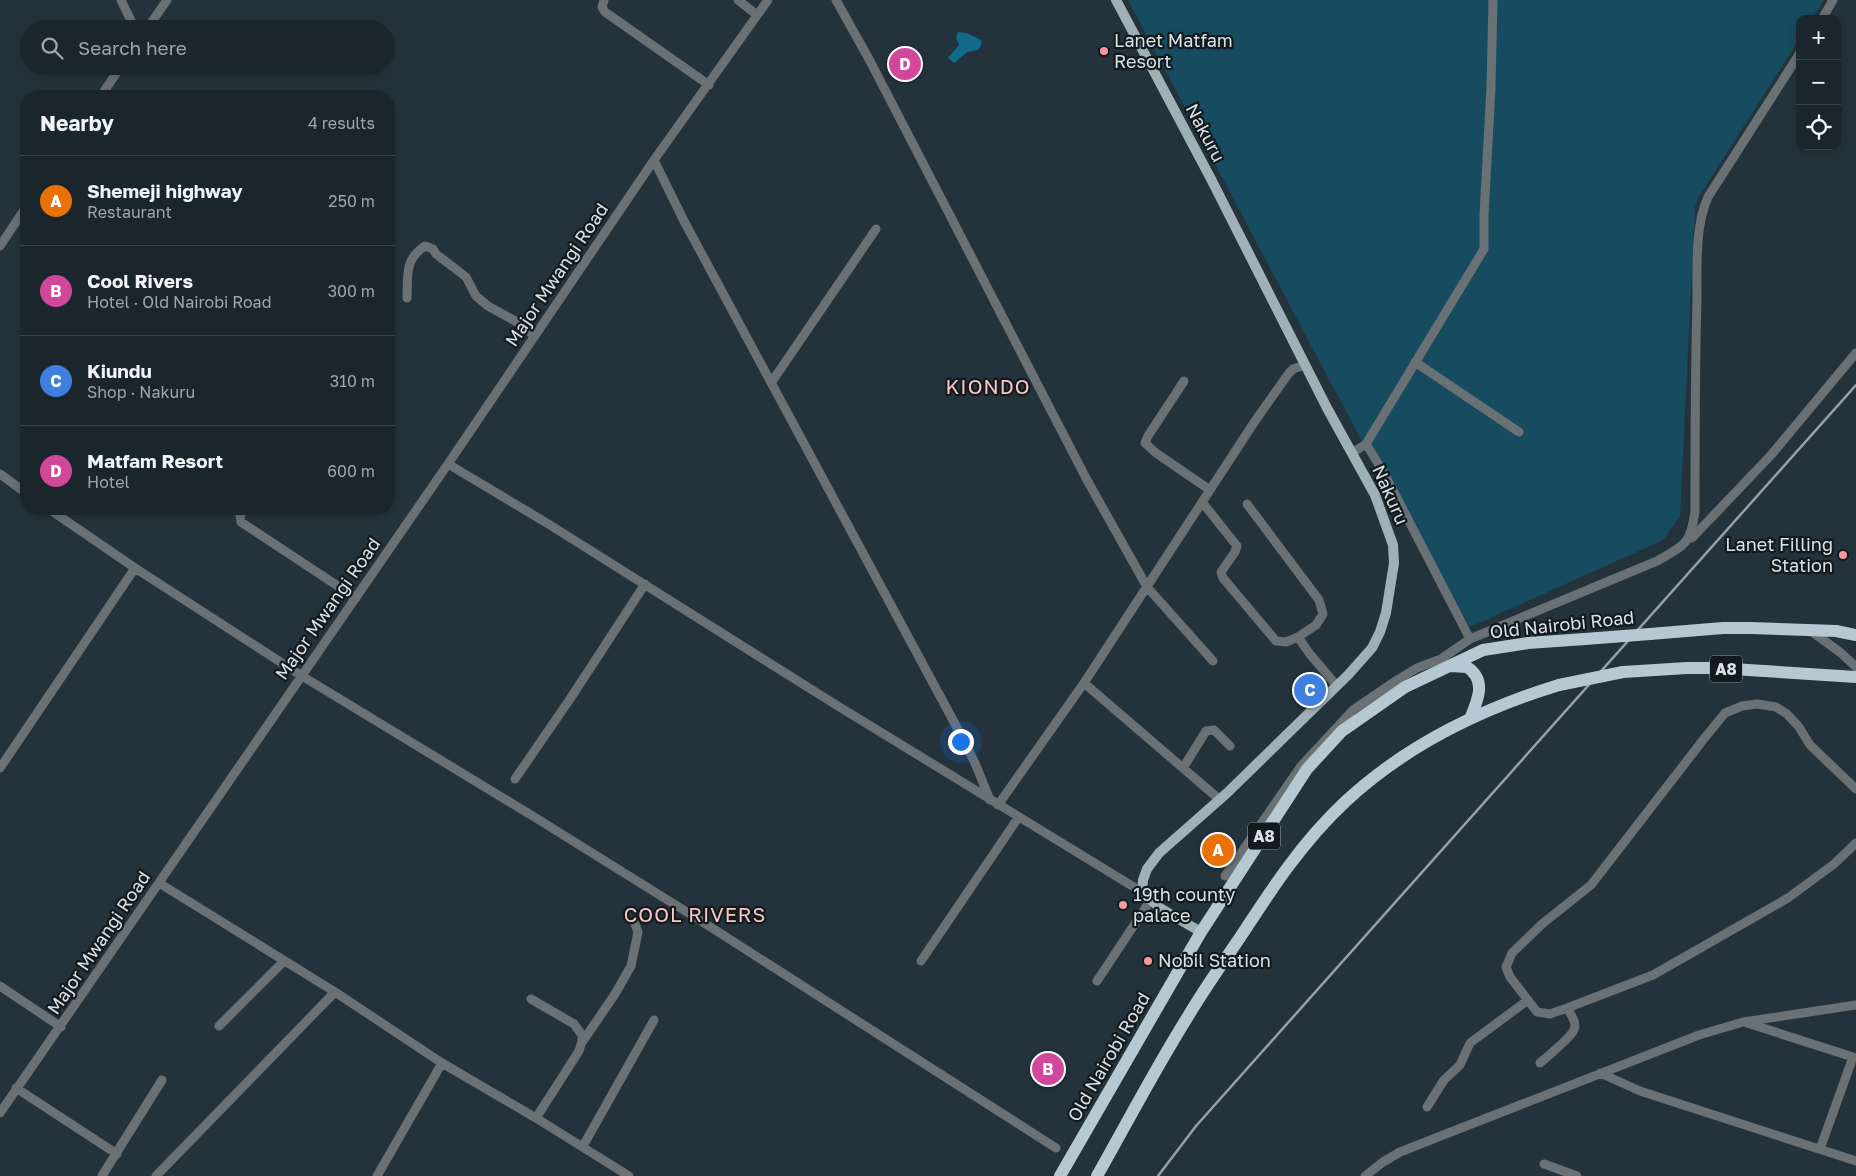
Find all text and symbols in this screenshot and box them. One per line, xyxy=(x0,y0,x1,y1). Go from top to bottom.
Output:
map controls xyxy=(1796,15,1841,150)
button: + xyxy=(1796,15,1841,60)
search box xyxy=(20,20,395,75)
place label: Lanet Matfam Resort xyxy=(1114,29,1233,72)
icon: search xyxy=(38,34,66,62)
text: Search here xyxy=(78,36,187,59)
pin: D xyxy=(889,45,921,83)
marker: Lanet Matfam Resort xyxy=(1098,45,1110,57)
button: − xyxy=(1796,60,1841,105)
street label: Nakuru xyxy=(1181,100,1230,165)
button: locate xyxy=(1796,105,1841,150)
text: Nearby xyxy=(40,110,114,136)
text: 4 results xyxy=(308,113,375,133)
text: Shemeji highway xyxy=(87,179,243,202)
text: A xyxy=(50,191,62,211)
text: 250 m xyxy=(328,191,375,211)
street label: Major Mwangi Road xyxy=(500,199,612,350)
text: Restaurant xyxy=(87,202,172,222)
text: Cool Rivers xyxy=(87,269,193,292)
text: B xyxy=(50,281,62,301)
text: 300 m xyxy=(328,281,375,301)
text: Hotel · Old Nairobi Road xyxy=(87,292,272,312)
text: Kiundu xyxy=(87,359,152,382)
text: C xyxy=(50,371,62,391)
text: 310 m xyxy=(330,371,375,391)
district label: KIONDO xyxy=(946,374,1030,398)
text: Shop · Nakuru xyxy=(87,382,195,402)
text: Matfam Resort xyxy=(87,449,223,472)
text: D xyxy=(50,461,62,481)
text: 600 m xyxy=(327,461,375,481)
street label: Nakuru xyxy=(1368,461,1414,528)
text: Hotel xyxy=(87,472,130,492)
street label: Major Mwangi Road xyxy=(270,533,384,684)
place label: Lanet Filling Station xyxy=(1725,533,1833,576)
marker: Lanet Filling Station xyxy=(1837,549,1849,561)
street label: Old Nairobi Road xyxy=(1489,605,1635,643)
road number: A8 xyxy=(1710,656,1742,682)
pin: C xyxy=(1294,671,1326,709)
your location xyxy=(948,729,974,755)
road number: A8 xyxy=(1248,822,1280,849)
pin: A xyxy=(1202,831,1234,869)
street label: Major Mwangi Road xyxy=(42,867,154,1018)
place label: 19th county palace xyxy=(1133,883,1235,926)
marker: 19th county palace xyxy=(1117,899,1129,911)
district label: COOL RIVERS xyxy=(624,902,766,926)
place label: Nobil Station xyxy=(1158,949,1271,971)
marker: Nobil Station xyxy=(1142,955,1154,967)
street label: Old Nairobi Road xyxy=(1062,988,1154,1125)
pin: B xyxy=(1032,1050,1064,1088)

